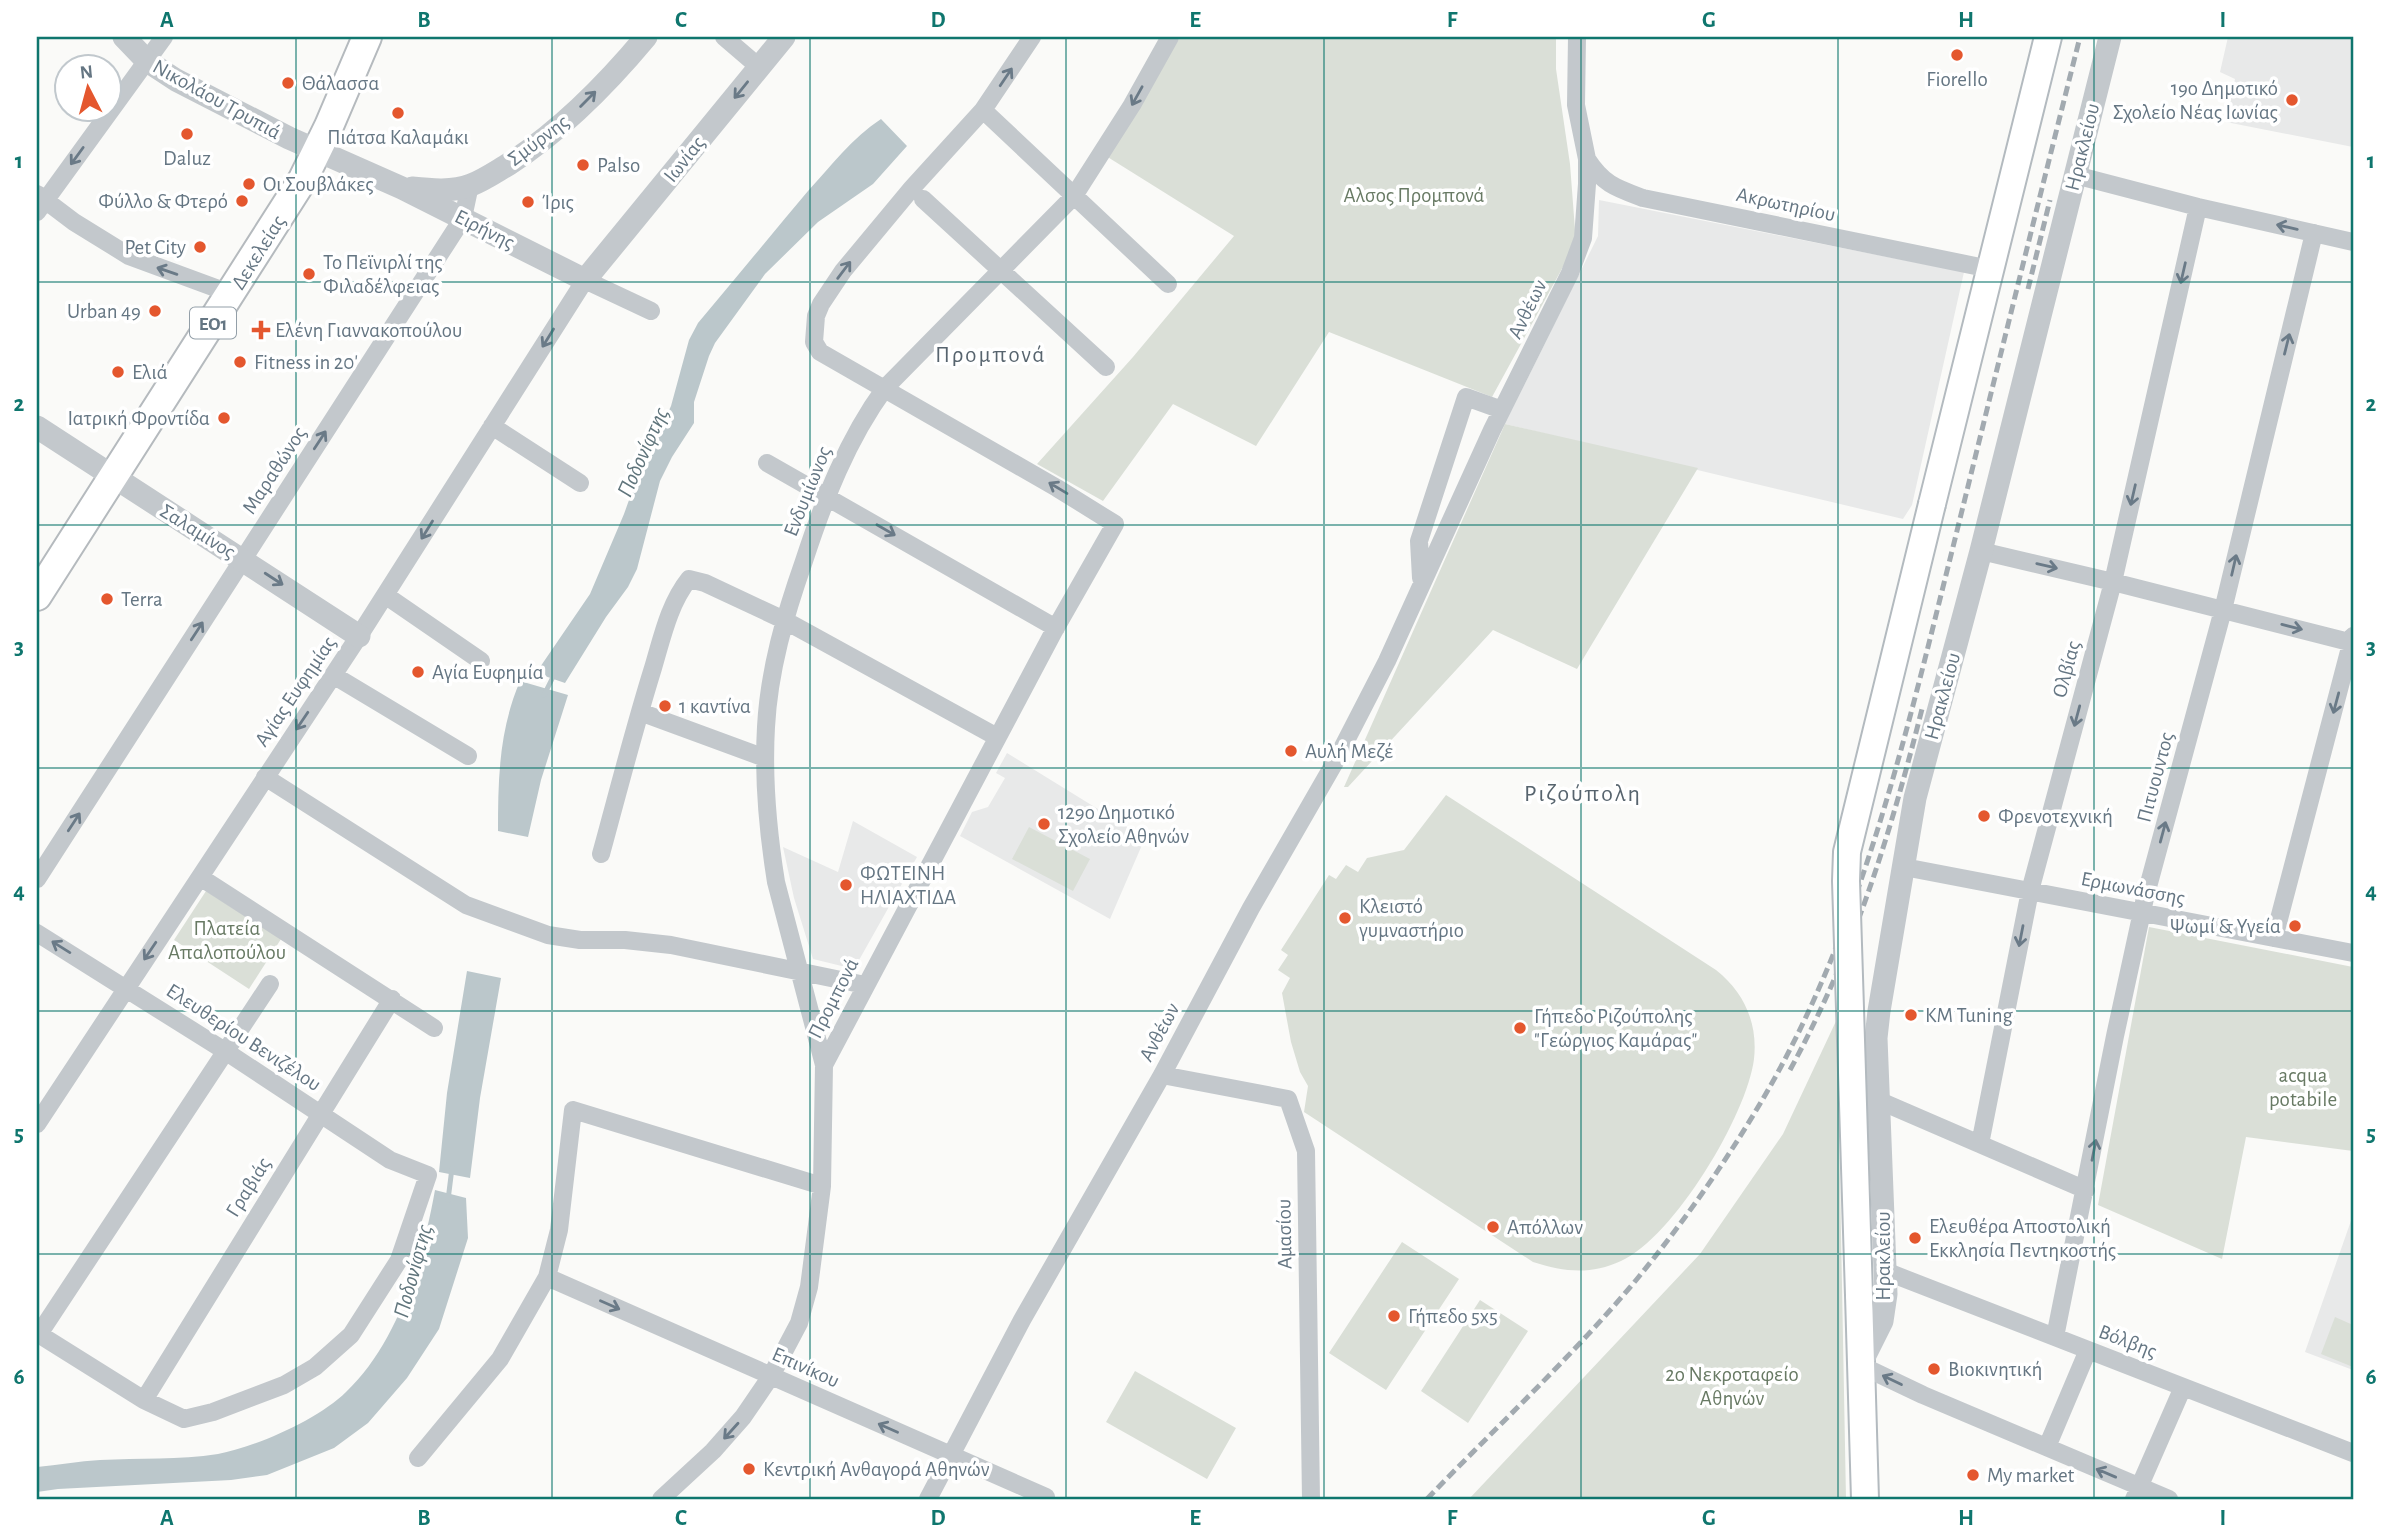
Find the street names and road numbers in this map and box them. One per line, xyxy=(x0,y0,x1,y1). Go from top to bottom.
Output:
street label: Νικολάου Τρυπιά xyxy=(149,56,284,143)
street label: Ηρακλείου xyxy=(2061,101,2103,193)
street label: Σμύρνης xyxy=(504,111,573,170)
street label: Ιωνίας xyxy=(660,132,709,186)
street label: Ακρωτηρίου xyxy=(1735,184,1837,225)
street label: Ειρήνης xyxy=(452,206,518,253)
street label: Δεκελείας xyxy=(228,211,289,293)
street label: Ανθέων xyxy=(1504,276,1551,342)
road number: ΕΟ1 xyxy=(190,308,236,338)
street label: Μαραθώνος xyxy=(239,423,310,518)
street label: Ενδυμίωνος xyxy=(780,443,835,539)
street label: Σαλαμίνος xyxy=(156,500,239,563)
street label: Αγίας Ευφημίας xyxy=(251,632,340,750)
street label: Ολβίας xyxy=(2049,638,2084,700)
street label: Ηρακλείου xyxy=(1921,650,1964,742)
street label: Πιτυουντος xyxy=(2133,730,2178,824)
street label: Ερμωνάσσης xyxy=(2079,868,2187,909)
street label: Προμπονά xyxy=(804,955,863,1042)
street label: Ελευθερίου Βενιζέλου xyxy=(163,980,325,1095)
street label: Ανθέων xyxy=(1135,999,1184,1065)
street label: Γραβιάς xyxy=(222,1154,275,1221)
street label: Αμασίου xyxy=(1273,1199,1296,1269)
street label: Ηρακλείου xyxy=(1873,1211,1894,1301)
street label: Βόλβης xyxy=(2096,1321,2160,1362)
street label: Επινίκου xyxy=(769,1343,843,1392)

